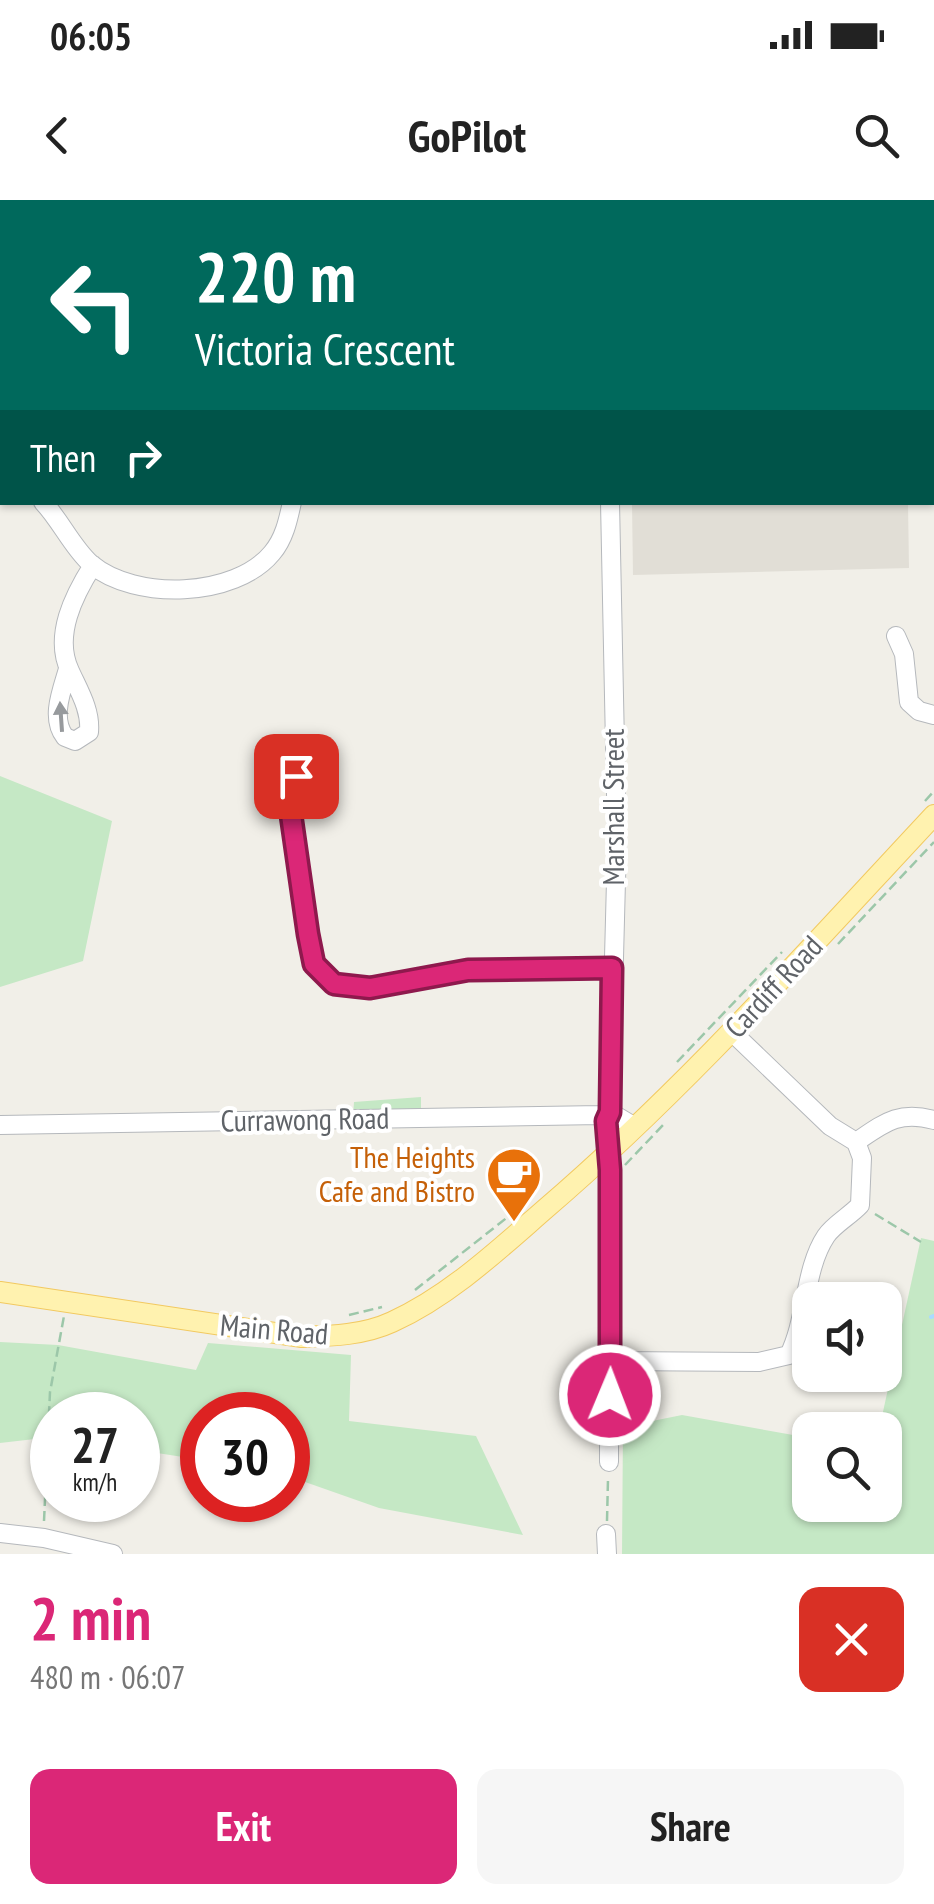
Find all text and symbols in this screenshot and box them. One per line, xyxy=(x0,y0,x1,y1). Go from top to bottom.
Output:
text: 06:05 xyxy=(50,11,132,60)
text: GoPilot xyxy=(408,106,526,164)
icon: back xyxy=(30,108,85,163)
icon: search xyxy=(849,108,904,163)
text: 220 m xyxy=(195,231,356,321)
icon: left xyxy=(30,240,160,370)
text: Victoria Crescent xyxy=(195,319,455,377)
icon: right xyxy=(116,430,171,485)
text: Then xyxy=(30,433,96,482)
one-way arrow xyxy=(53,701,69,732)
street label: Marshall Street xyxy=(593,728,632,886)
pin xyxy=(254,734,339,819)
icon: arrive xyxy=(269,749,324,804)
street label: Cardiff Road xyxy=(716,927,830,1045)
street label: Currawong Road xyxy=(220,1098,390,1139)
place label: The Heights Cafe and Bistro xyxy=(319,1137,475,1210)
cafe icon: The Heights Cafe and Bistro xyxy=(484,1145,544,1224)
map controls xyxy=(792,1282,902,1522)
button: sound xyxy=(792,1282,902,1392)
street label: Main Road xyxy=(218,1304,330,1353)
position arrow xyxy=(558,1343,662,1447)
speed limit sign: 30 xyxy=(180,1392,310,1522)
text: 27 xyxy=(71,1412,119,1477)
button: search xyxy=(792,1412,902,1522)
text: km/h xyxy=(73,1466,117,1498)
text: 2 min xyxy=(30,1579,151,1657)
button: close xyxy=(799,1587,904,1692)
text: 480 m · 06:07 xyxy=(30,1656,185,1698)
button: Exit xyxy=(30,1769,457,1884)
button: Share xyxy=(477,1769,904,1884)

